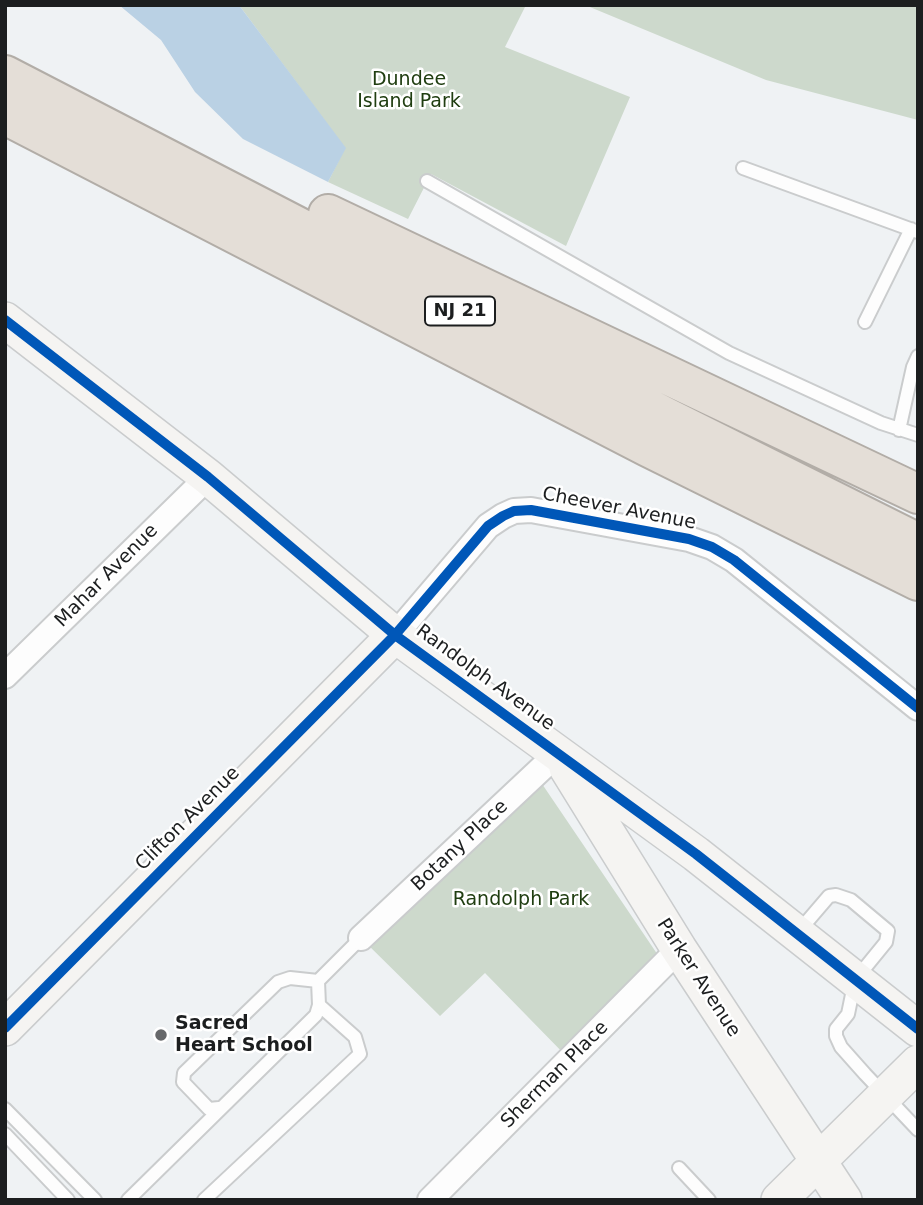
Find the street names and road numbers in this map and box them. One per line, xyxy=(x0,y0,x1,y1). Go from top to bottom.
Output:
road number: NJ 21 xyxy=(425,296,495,326)
street label: Cheever Avenue xyxy=(540,483,698,535)
street label: Mahar Avenue xyxy=(51,520,163,632)
street label: Randolph Avenue xyxy=(411,620,559,736)
street label: Clifton Avenue xyxy=(131,762,245,876)
street label: Botany Place xyxy=(407,796,513,896)
street label: Parker Avenue xyxy=(651,915,745,1041)
street label: Sherman Place xyxy=(497,1017,613,1133)

